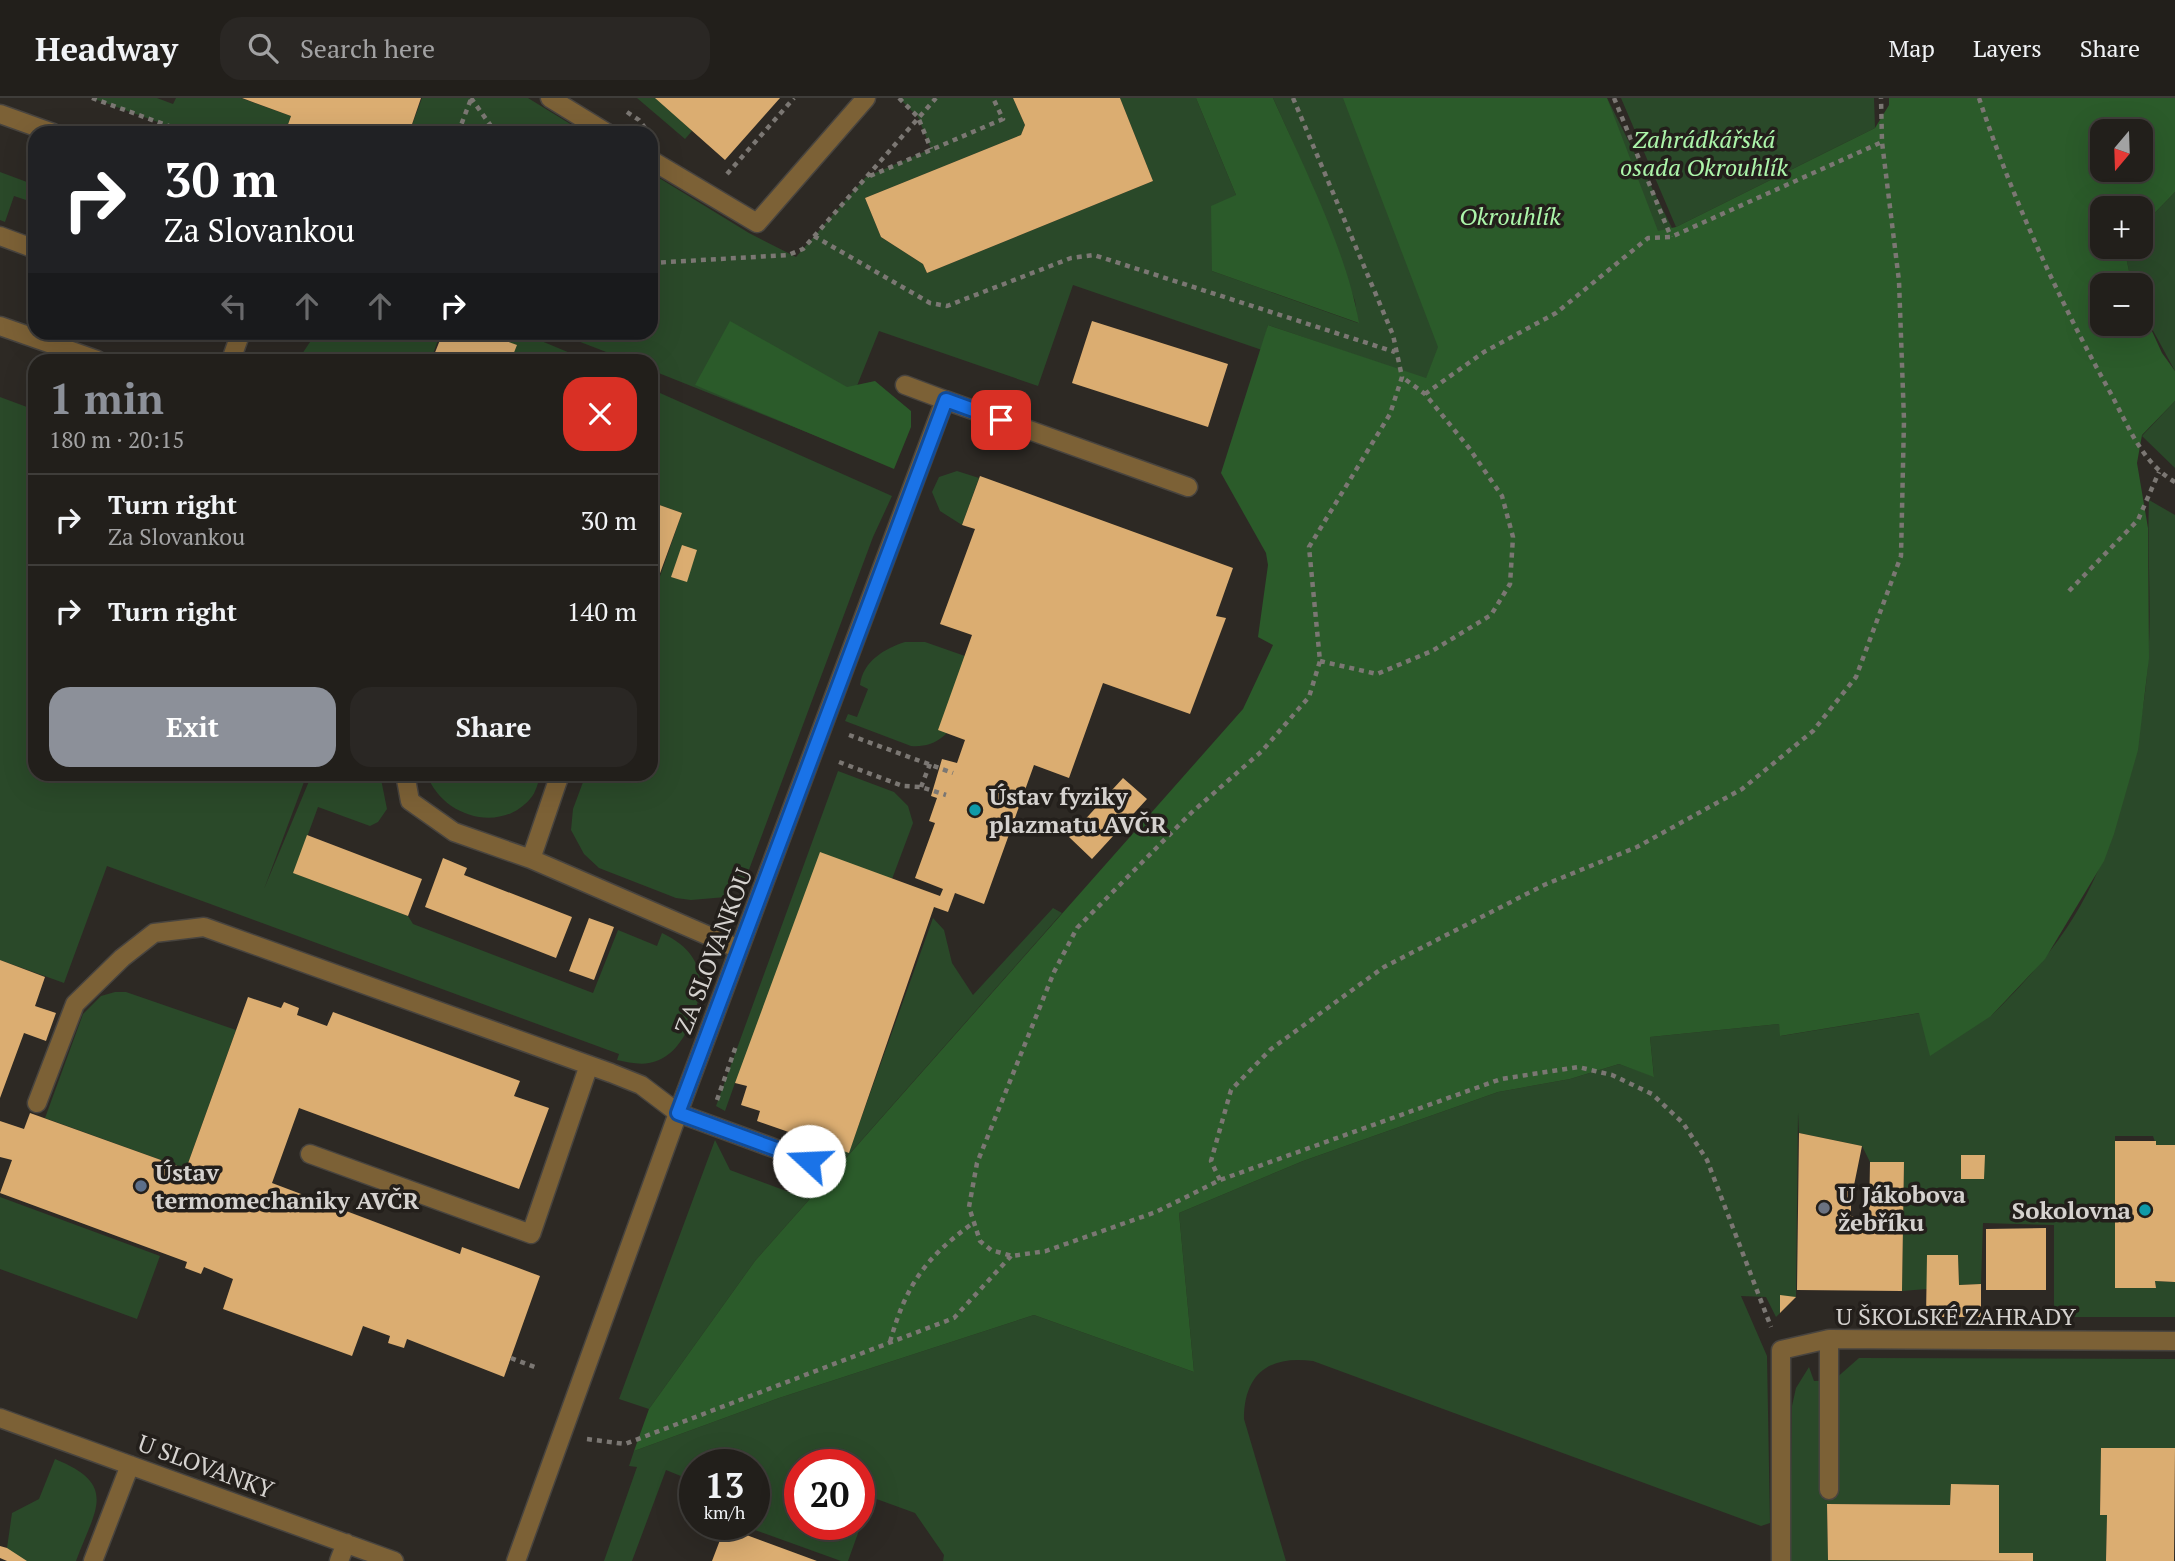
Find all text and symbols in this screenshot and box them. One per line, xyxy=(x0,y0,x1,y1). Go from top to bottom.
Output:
search box xyxy=(220,17,710,80)
text: Headway xyxy=(35,27,178,70)
icon: search xyxy=(244,29,282,67)
text: Search here xyxy=(300,31,435,65)
text: Map xyxy=(1888,32,1935,64)
text: Layers xyxy=(1973,32,2042,64)
text: Share xyxy=(2080,32,2140,64)
north arrow xyxy=(2090,119,2152,182)
map controls xyxy=(2090,119,2153,336)
park label: Zahrádkářská osada Okrouhlík xyxy=(1620,123,1788,183)
text: 30 m xyxy=(164,146,278,211)
icon: right xyxy=(49,154,140,245)
button: + xyxy=(2090,196,2153,259)
park label: Okrouhlík xyxy=(1459,200,1561,232)
text: Za Slovankou xyxy=(164,209,355,251)
button: − xyxy=(2090,273,2153,336)
icon: left xyxy=(215,287,253,325)
icon: ahead xyxy=(288,287,326,325)
icon: ahead xyxy=(361,287,399,325)
icon: right xyxy=(434,287,472,325)
text: 1 min xyxy=(49,370,164,426)
button: close xyxy=(563,377,637,451)
pin xyxy=(971,390,1031,450)
icon: arrive xyxy=(982,401,1020,439)
text: 180 m · 20:15 xyxy=(49,424,184,455)
text: Turn right xyxy=(108,487,237,521)
icon: right xyxy=(49,501,87,539)
text: 30 m xyxy=(581,503,637,537)
text: Za Slovankou xyxy=(108,521,245,552)
icon: right xyxy=(49,592,87,630)
text: Turn right xyxy=(108,594,237,628)
text: 140 m xyxy=(567,594,637,628)
button: Exit xyxy=(49,687,336,767)
button: Share xyxy=(350,687,637,767)
place label: Ústav fyziky plazmatu AVČR xyxy=(989,780,1167,840)
marker: Ústav fyziky plazmatu AVČR xyxy=(967,802,983,818)
street label: ZA SLOVANKOU xyxy=(667,864,759,1038)
position arrow xyxy=(772,1124,846,1198)
place label: Ústav termomechaniky AVČR xyxy=(155,1156,420,1216)
marker: Ústav termomechaniky AVČR xyxy=(133,1178,149,1194)
place label: U Jákobova žebříku xyxy=(1838,1178,1967,1238)
place label: Sokolovna xyxy=(2012,1194,2132,1226)
marker: U Jákobova žebříku xyxy=(1816,1200,1832,1216)
marker: Sokolovna xyxy=(2137,1202,2153,1218)
street label: U ŠKOLSKÉ ZAHRADY xyxy=(1836,1300,2076,1332)
street label: U SLOVANKY xyxy=(134,1427,279,1506)
speed limit sign: 20 xyxy=(784,1449,875,1540)
text: 13 xyxy=(705,1462,744,1508)
text: km/h xyxy=(704,1500,745,1524)

